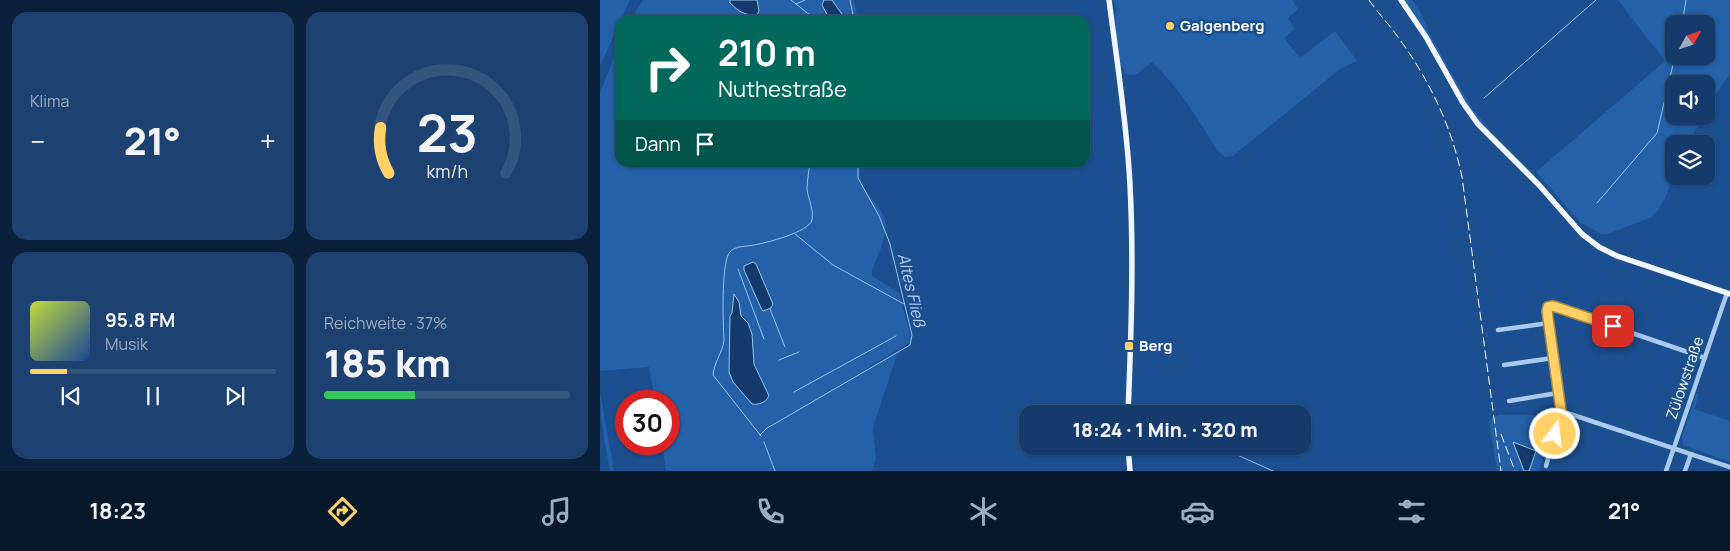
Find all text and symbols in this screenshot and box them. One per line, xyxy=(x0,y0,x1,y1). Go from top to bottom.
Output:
place label: Galgenberg xyxy=(1180,15,1264,36)
north arrow xyxy=(1665,15,1715,65)
map controls xyxy=(1665,15,1715,185)
marker: Galgenberg xyxy=(1164,20,1176,32)
text: 210 m xyxy=(718,29,816,77)
icon: right xyxy=(635,35,700,100)
text: Nuthestraße xyxy=(718,74,847,104)
button: sound xyxy=(1665,75,1715,125)
text: Klima xyxy=(30,90,69,112)
text: 23 xyxy=(416,97,478,168)
text: 21° xyxy=(124,114,181,166)
text: − xyxy=(30,122,45,160)
text: + xyxy=(260,122,276,160)
icon: arrive xyxy=(691,130,719,158)
text: Dann xyxy=(635,131,681,157)
button: layers xyxy=(1665,135,1715,185)
text: km/h xyxy=(426,159,468,183)
water label: Altes Fließ xyxy=(893,251,932,331)
pin xyxy=(1592,305,1634,347)
text: 95.8 FM xyxy=(105,307,175,333)
text: Reichweite · 37% xyxy=(324,312,447,334)
icon: arrive xyxy=(1599,312,1627,340)
text: Musik xyxy=(105,333,148,355)
street label: Zülowstraße xyxy=(1661,333,1709,422)
place label: Berg xyxy=(1139,335,1172,356)
text: 185 km xyxy=(324,336,451,388)
marker: Berg xyxy=(1123,340,1135,352)
icon: previous xyxy=(57,382,85,410)
icon: pause xyxy=(139,382,167,410)
icon: next xyxy=(221,382,249,410)
speed limit sign: 30 xyxy=(615,390,680,455)
position arrow xyxy=(1528,407,1580,459)
text: 18:24 · 1 Min. · 320 m xyxy=(1072,417,1258,443)
icon: directions xyxy=(325,494,360,529)
icon: music xyxy=(539,494,574,529)
icon: phone xyxy=(753,494,788,529)
icon: climate xyxy=(966,494,1001,529)
icon: car xyxy=(1180,494,1215,529)
icon: filters xyxy=(1394,494,1429,529)
text: 18:23 xyxy=(89,496,146,526)
text: 21° xyxy=(1608,496,1641,526)

